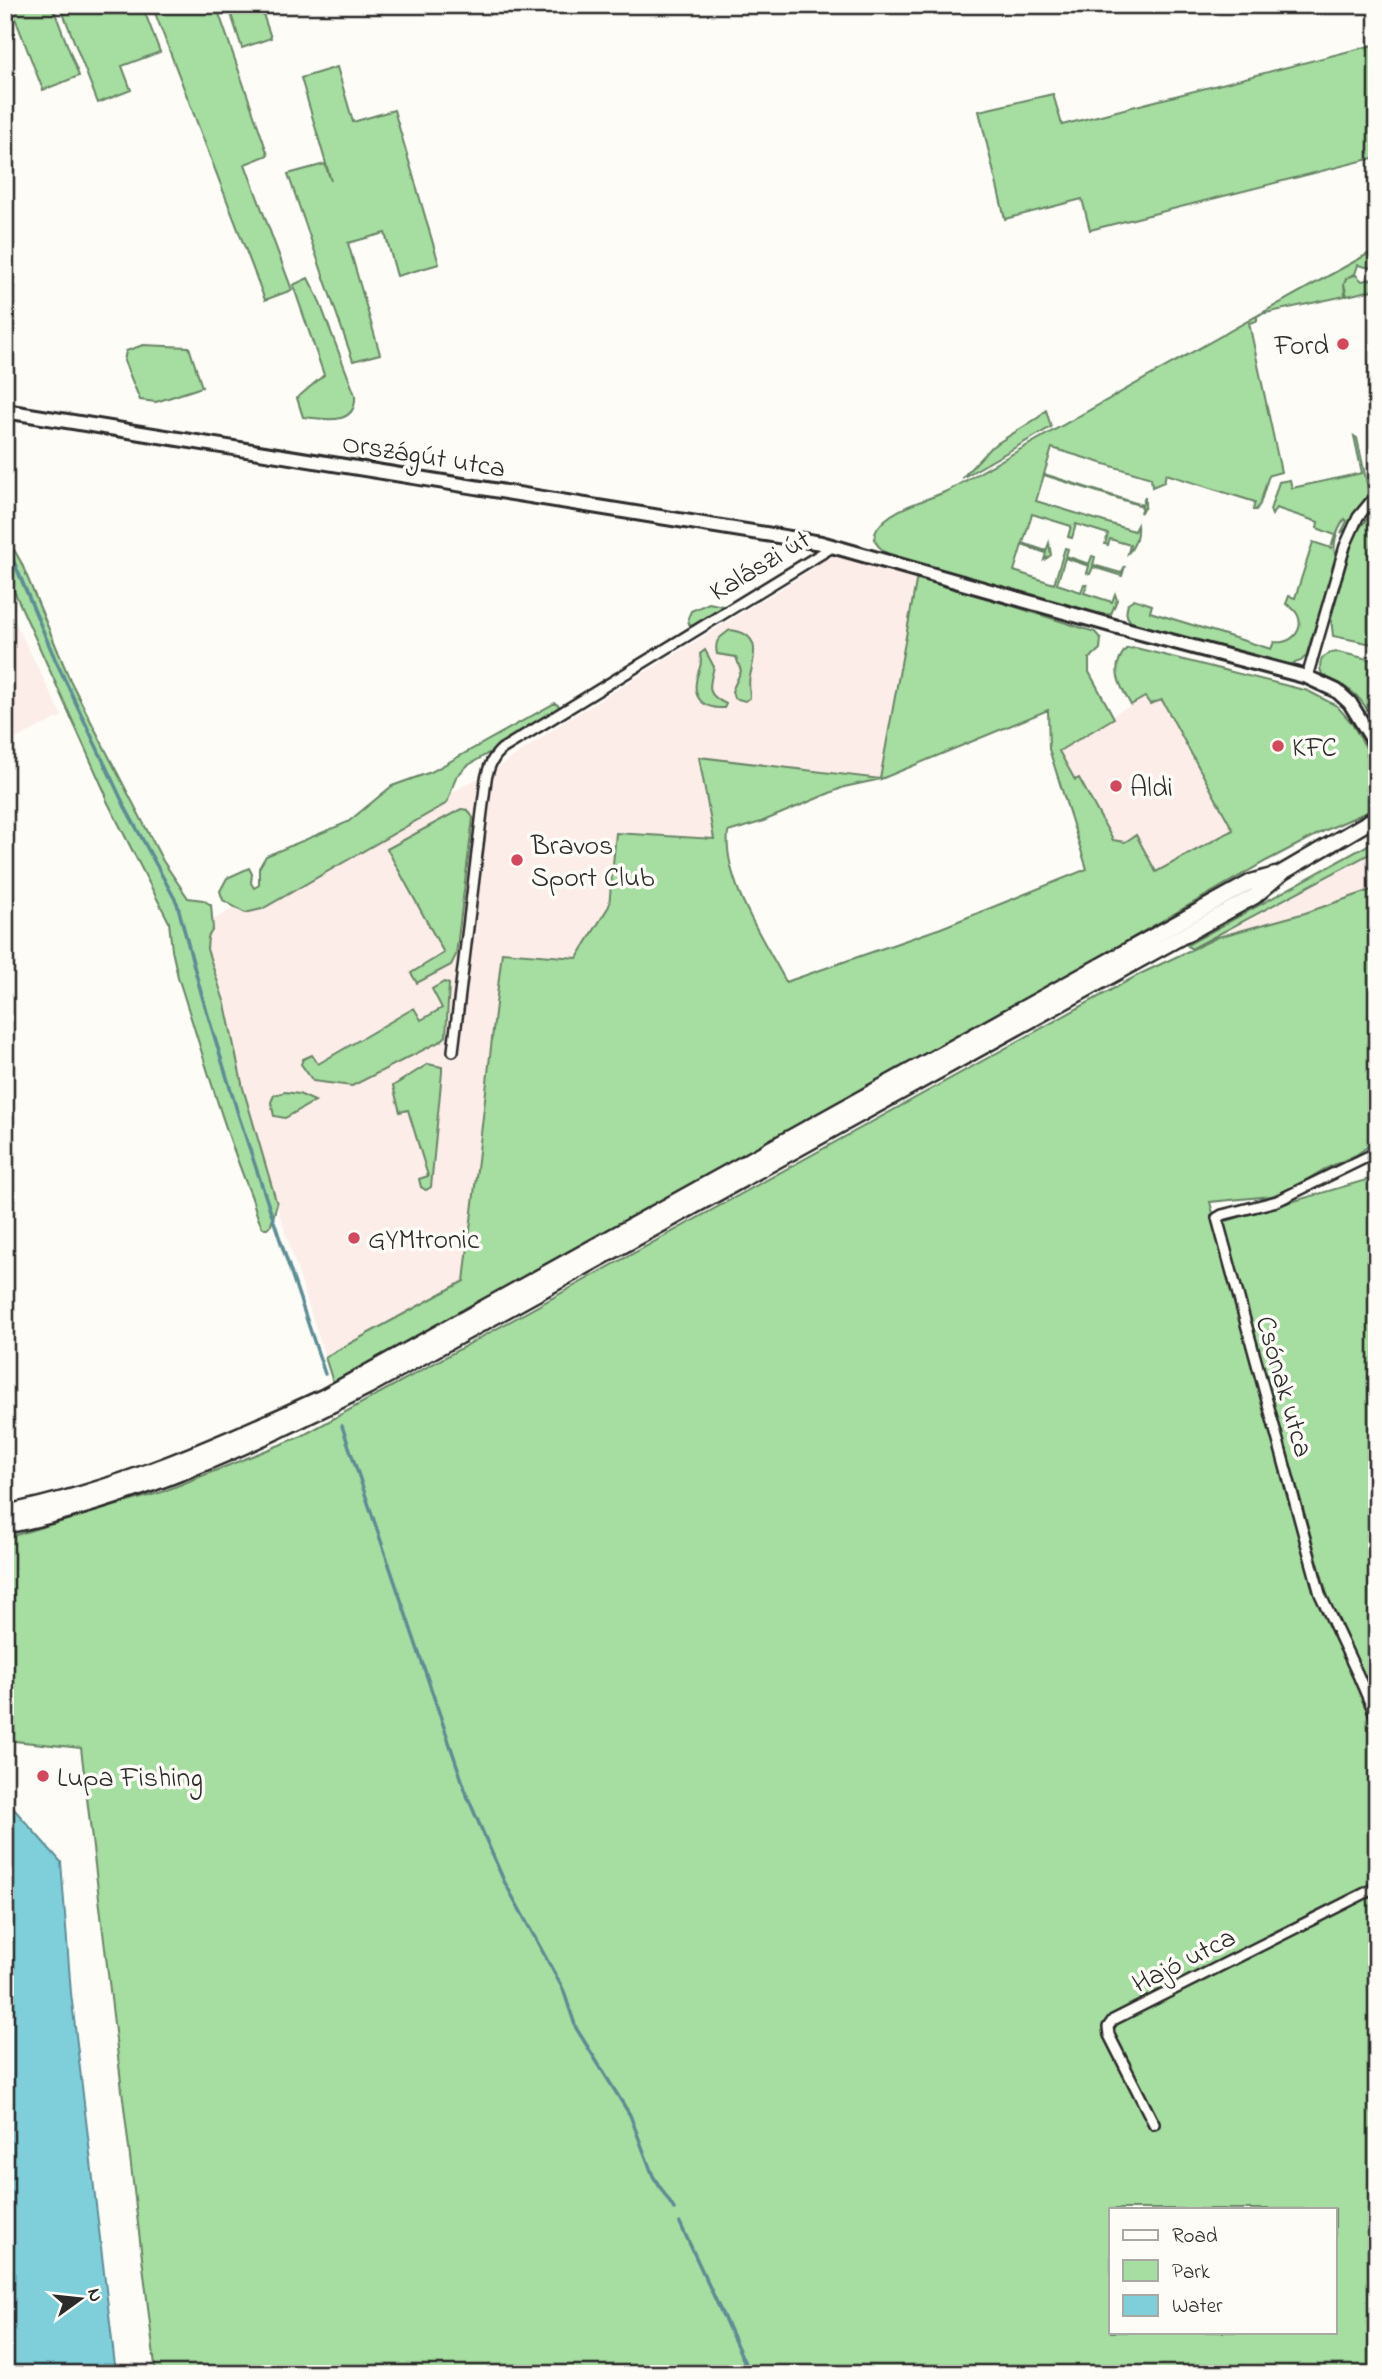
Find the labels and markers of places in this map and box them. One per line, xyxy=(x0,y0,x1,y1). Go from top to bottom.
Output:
place label: Ford xyxy=(1273,327,1329,368)
marker: Ford xyxy=(1335,336,1351,352)
place label: KFC xyxy=(1292,729,1337,770)
marker: KFC xyxy=(1270,738,1286,754)
place label: Aldi xyxy=(1130,769,1173,810)
marker: Aldi xyxy=(1108,778,1124,794)
place label: Bravos Sport Club xyxy=(530,827,655,900)
marker: Bravos Sport Club xyxy=(509,852,525,868)
place label: GYMtronic xyxy=(368,1221,480,1262)
marker: GYMtronic xyxy=(346,1230,362,1246)
place label: Lupa Fishing xyxy=(57,1759,203,1800)
marker: Lupa Fishing xyxy=(35,1768,51,1784)

